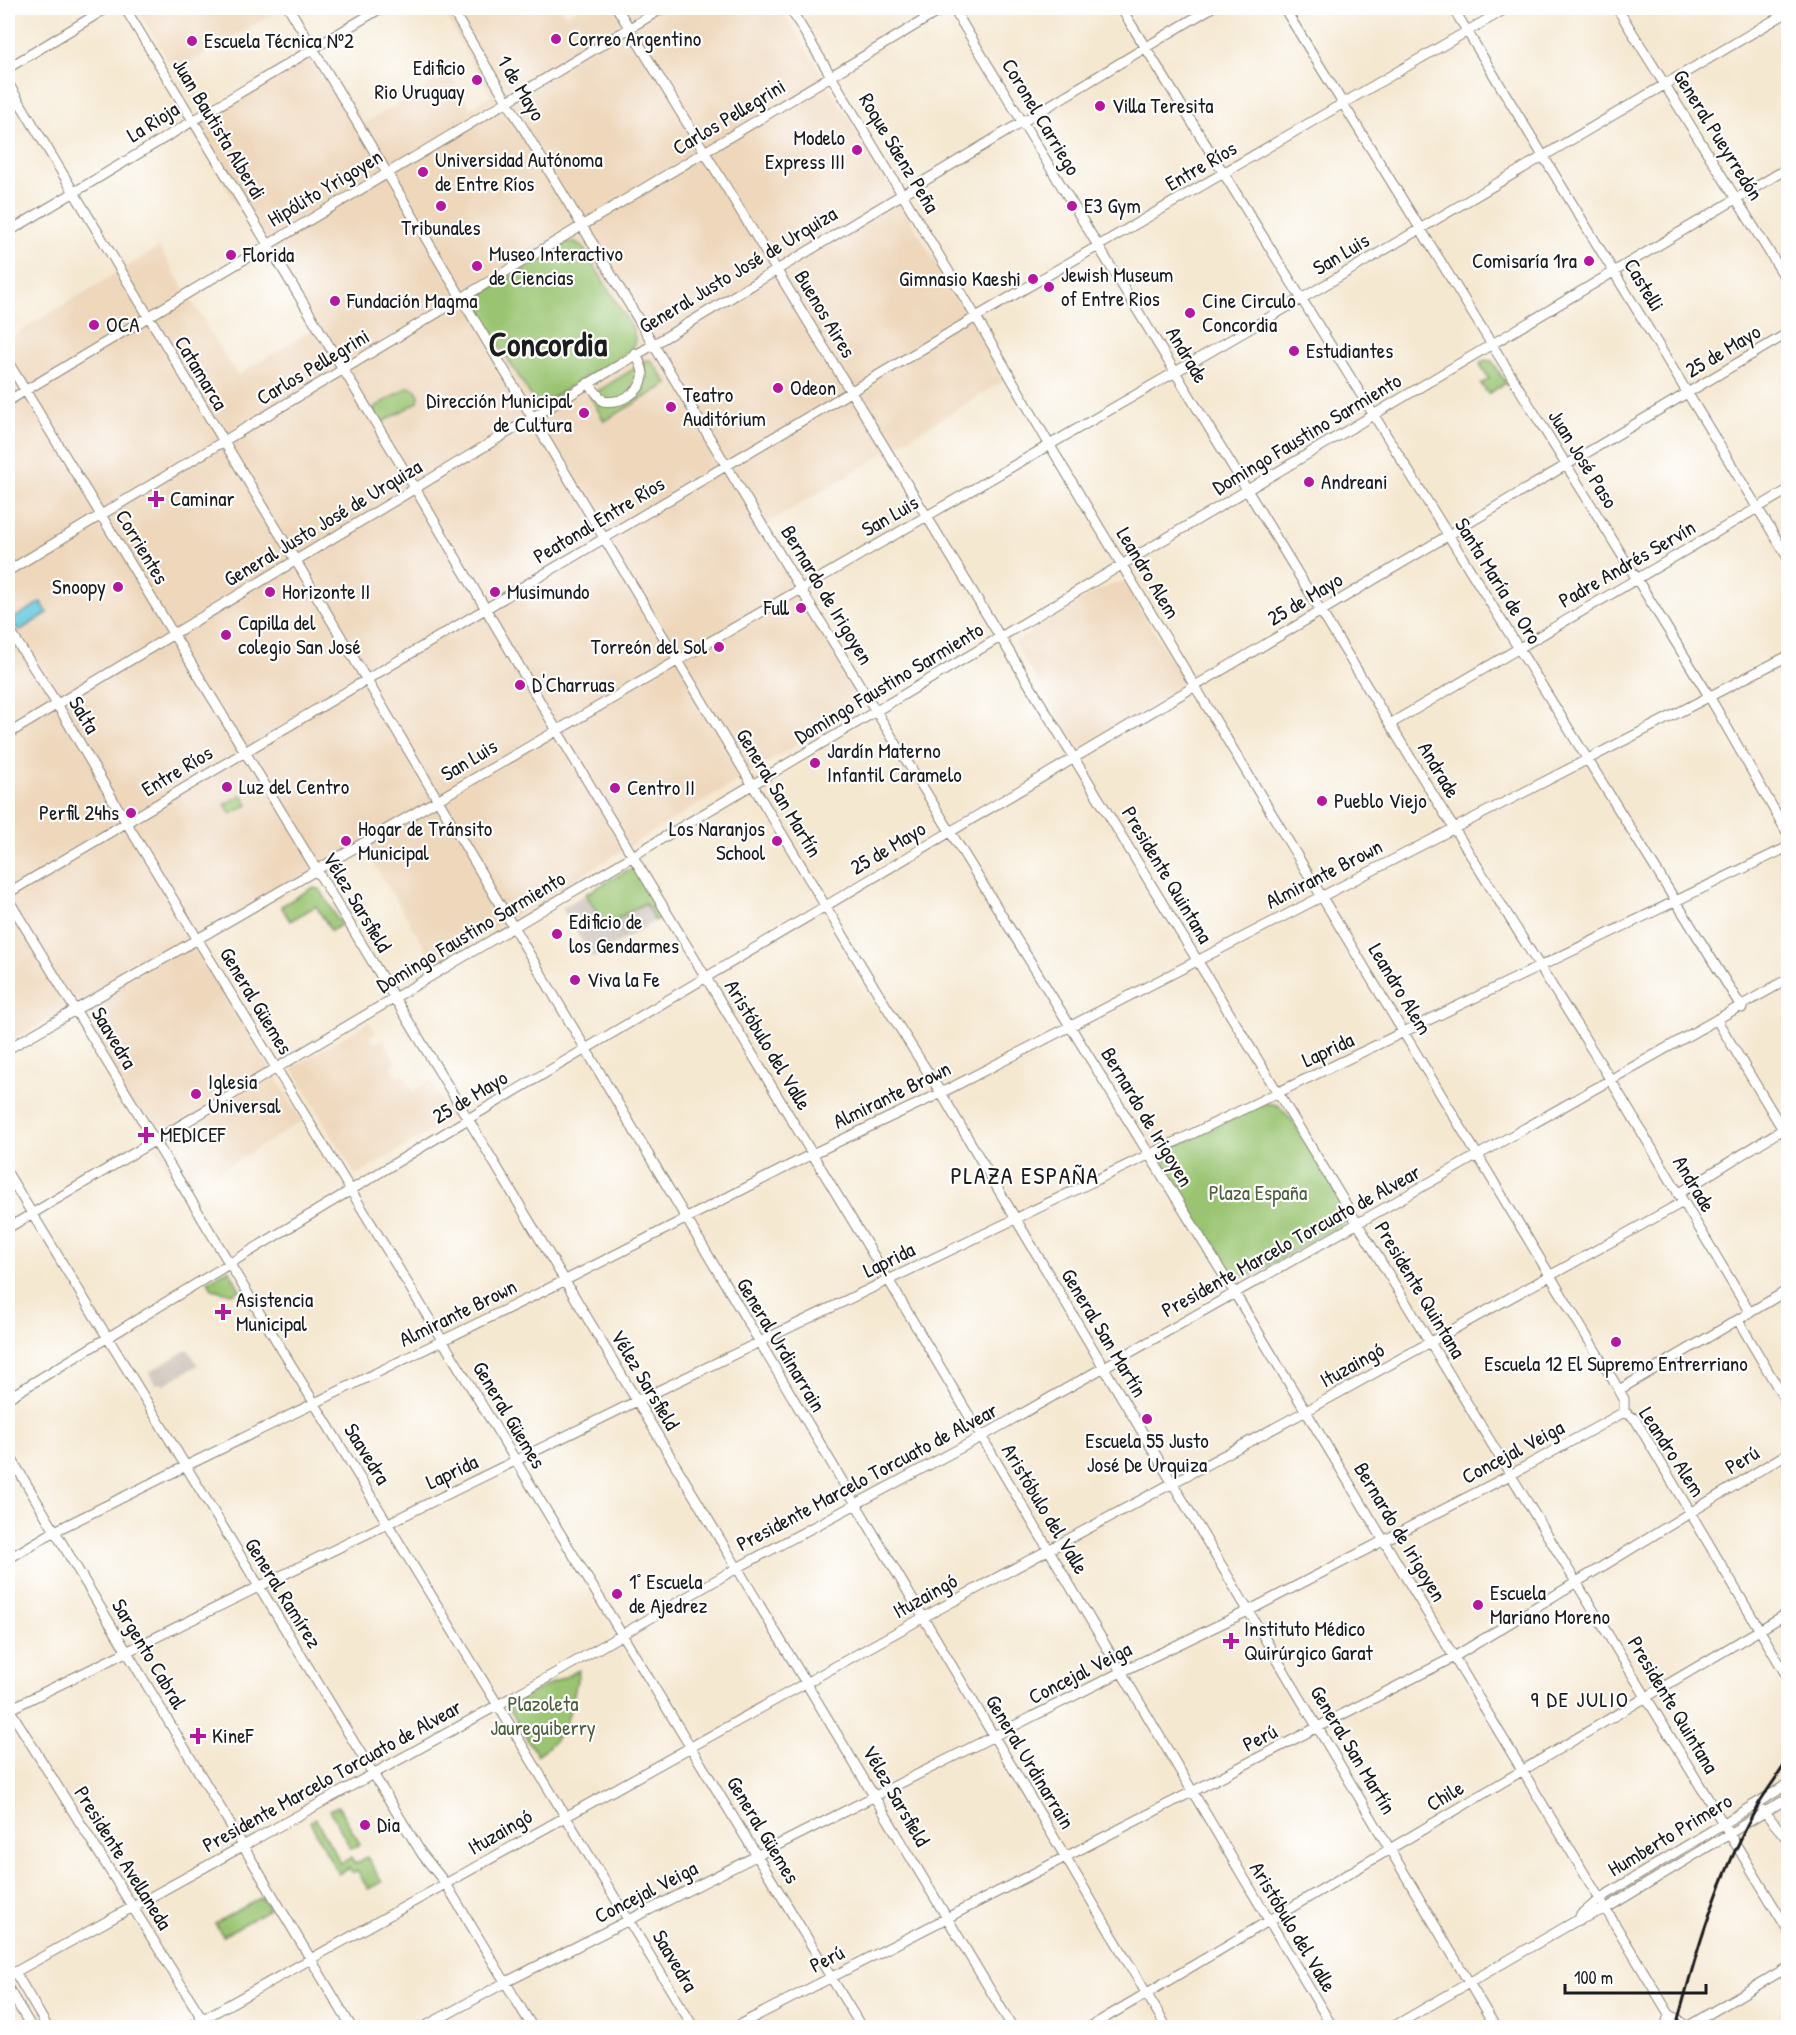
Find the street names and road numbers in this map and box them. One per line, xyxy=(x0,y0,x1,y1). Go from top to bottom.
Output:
street label: 1 de Mayo xyxy=(490,49,552,126)
street label: Juan Bautista Alberdi xyxy=(166,53,273,205)
street label: Coronel Carriego xyxy=(995,53,1088,181)
street label: General Pueyrredón xyxy=(1667,64,1770,206)
street label: Carlos Pellegrini xyxy=(667,71,791,162)
street label: Roque Sáenz Peña xyxy=(852,87,947,218)
street label: La Rioja xyxy=(121,94,184,149)
street label: Entre Ríos xyxy=(1160,133,1242,198)
street label: Hipólito Yrigoyen xyxy=(262,142,388,233)
street label: General Justo José de Urquiza xyxy=(633,199,842,340)
street label: San Luis xyxy=(1307,225,1374,282)
street label: Castelli xyxy=(1617,253,1672,317)
street label: Buenos Aires xyxy=(788,264,863,363)
street label: 25 de Mayo xyxy=(1680,317,1766,384)
street label: Carlos Pellegrini xyxy=(251,321,375,412)
street label: Andrade xyxy=(1159,321,1216,388)
street label: Catamarca xyxy=(168,330,235,415)
street label: Domingo Faustino Sarmiento xyxy=(1207,366,1407,501)
street label: Juan José Paso xyxy=(1542,404,1625,514)
street label: General Justo José de Urquiza xyxy=(218,452,427,593)
street label: Peatonal Entre Ríos xyxy=(528,469,670,570)
street label: San Luis xyxy=(856,488,924,543)
street label: Corrientes xyxy=(109,504,176,590)
street label: Santa María de Oro xyxy=(1448,512,1549,649)
street label: Padre Andrés Servín xyxy=(1553,513,1701,615)
street label: Bernardo de Irigoyen xyxy=(774,520,881,670)
street label: Leandro Alem xyxy=(1110,522,1187,624)
street label: 25 de Mayo xyxy=(1262,565,1348,632)
street label: Domingo Faustino Sarmiento xyxy=(789,615,989,750)
street label: Salta xyxy=(62,691,107,739)
street label: General San Martín xyxy=(730,723,829,863)
street label: San Luis xyxy=(435,731,502,788)
street label: Andrade xyxy=(1411,736,1468,803)
street label: Entre Ríos xyxy=(136,738,218,803)
street label: Presidente Quintana xyxy=(1115,801,1220,949)
street label: 25 de Mayo xyxy=(845,814,931,881)
street label: Almirante Brown xyxy=(1260,832,1387,915)
street label: Vélez Sarsfield xyxy=(316,846,399,957)
street label: Domingo Faustino Sarmiento xyxy=(371,864,571,999)
street label: Leandro Alem xyxy=(1362,938,1439,1040)
street label: General Güemes xyxy=(213,942,300,1060)
street label: Aristóbulo del Valle xyxy=(718,974,819,1115)
street label: Saavedra xyxy=(85,1001,144,1074)
street label: Laprida xyxy=(1297,1025,1359,1074)
street label: Bernardo de Irigoyen xyxy=(1094,1042,1201,1192)
street label: Almirante Brown xyxy=(828,1054,955,1136)
street label: 25 de Mayo xyxy=(427,1063,513,1130)
street label: Andrade xyxy=(1666,1150,1723,1217)
street label: Presidente Marcelo Torcuato de Alvear xyxy=(1156,1157,1425,1324)
street label: Presidente Quintana xyxy=(1368,1216,1473,1364)
street label: Laprida xyxy=(858,1235,920,1284)
street label: General San Martín xyxy=(1055,1263,1154,1403)
street label: Almirante Brown xyxy=(394,1272,521,1354)
street label: General Urdinarrain xyxy=(730,1272,833,1417)
street label: Vélez Sarsfield xyxy=(604,1324,687,1435)
street label: Ituzaingó xyxy=(1314,1335,1389,1394)
street label: General Güemes xyxy=(466,1356,553,1474)
street label: Presidente Marcelo Torcuato de Alvear xyxy=(731,1395,1002,1558)
street label: Leandro Alem xyxy=(1632,1401,1712,1502)
street label: Concejal Veiga xyxy=(1457,1412,1569,1491)
street label: Saavedra xyxy=(337,1417,398,1490)
street label: Aristóbulo del Valle xyxy=(995,1438,1096,1579)
street label: Perú xyxy=(1719,1438,1765,1481)
street label: Laprida xyxy=(421,1447,483,1496)
street label: Bernardo de Irigoyen xyxy=(1347,1457,1454,1607)
street label: General Ramírez xyxy=(238,1532,329,1654)
street label: Ituzaingó xyxy=(887,1566,962,1625)
street label: Sargento Cabral xyxy=(105,1593,194,1715)
street label: Presidente Quintana xyxy=(1621,1631,1726,1779)
street label: Concejal Veiga xyxy=(1023,1634,1136,1711)
street label: General San Martín xyxy=(1304,1680,1403,1820)
street label: General Urdinarrain xyxy=(979,1689,1082,1834)
street label: Presidente Marcelo Torcuato de Alvear xyxy=(197,1692,466,1859)
street label: Perú xyxy=(1238,1716,1282,1758)
street label: Vélez Sarsfield xyxy=(856,1740,937,1852)
street label: General Güemes xyxy=(720,1771,807,1889)
street label: Chile xyxy=(1421,1773,1469,1818)
street label: Presidente Avellaneda xyxy=(68,1780,179,1935)
street label: Humberto Primero xyxy=(1602,1786,1737,1883)
street label: Ituzaingó xyxy=(462,1802,537,1862)
street label: Concejal Veiga xyxy=(589,1853,702,1930)
street label: Aristóbulo del Valle xyxy=(1243,1856,1344,1997)
street label: Saavedra xyxy=(646,1924,705,1997)
street label: Perú xyxy=(805,1937,849,1979)

